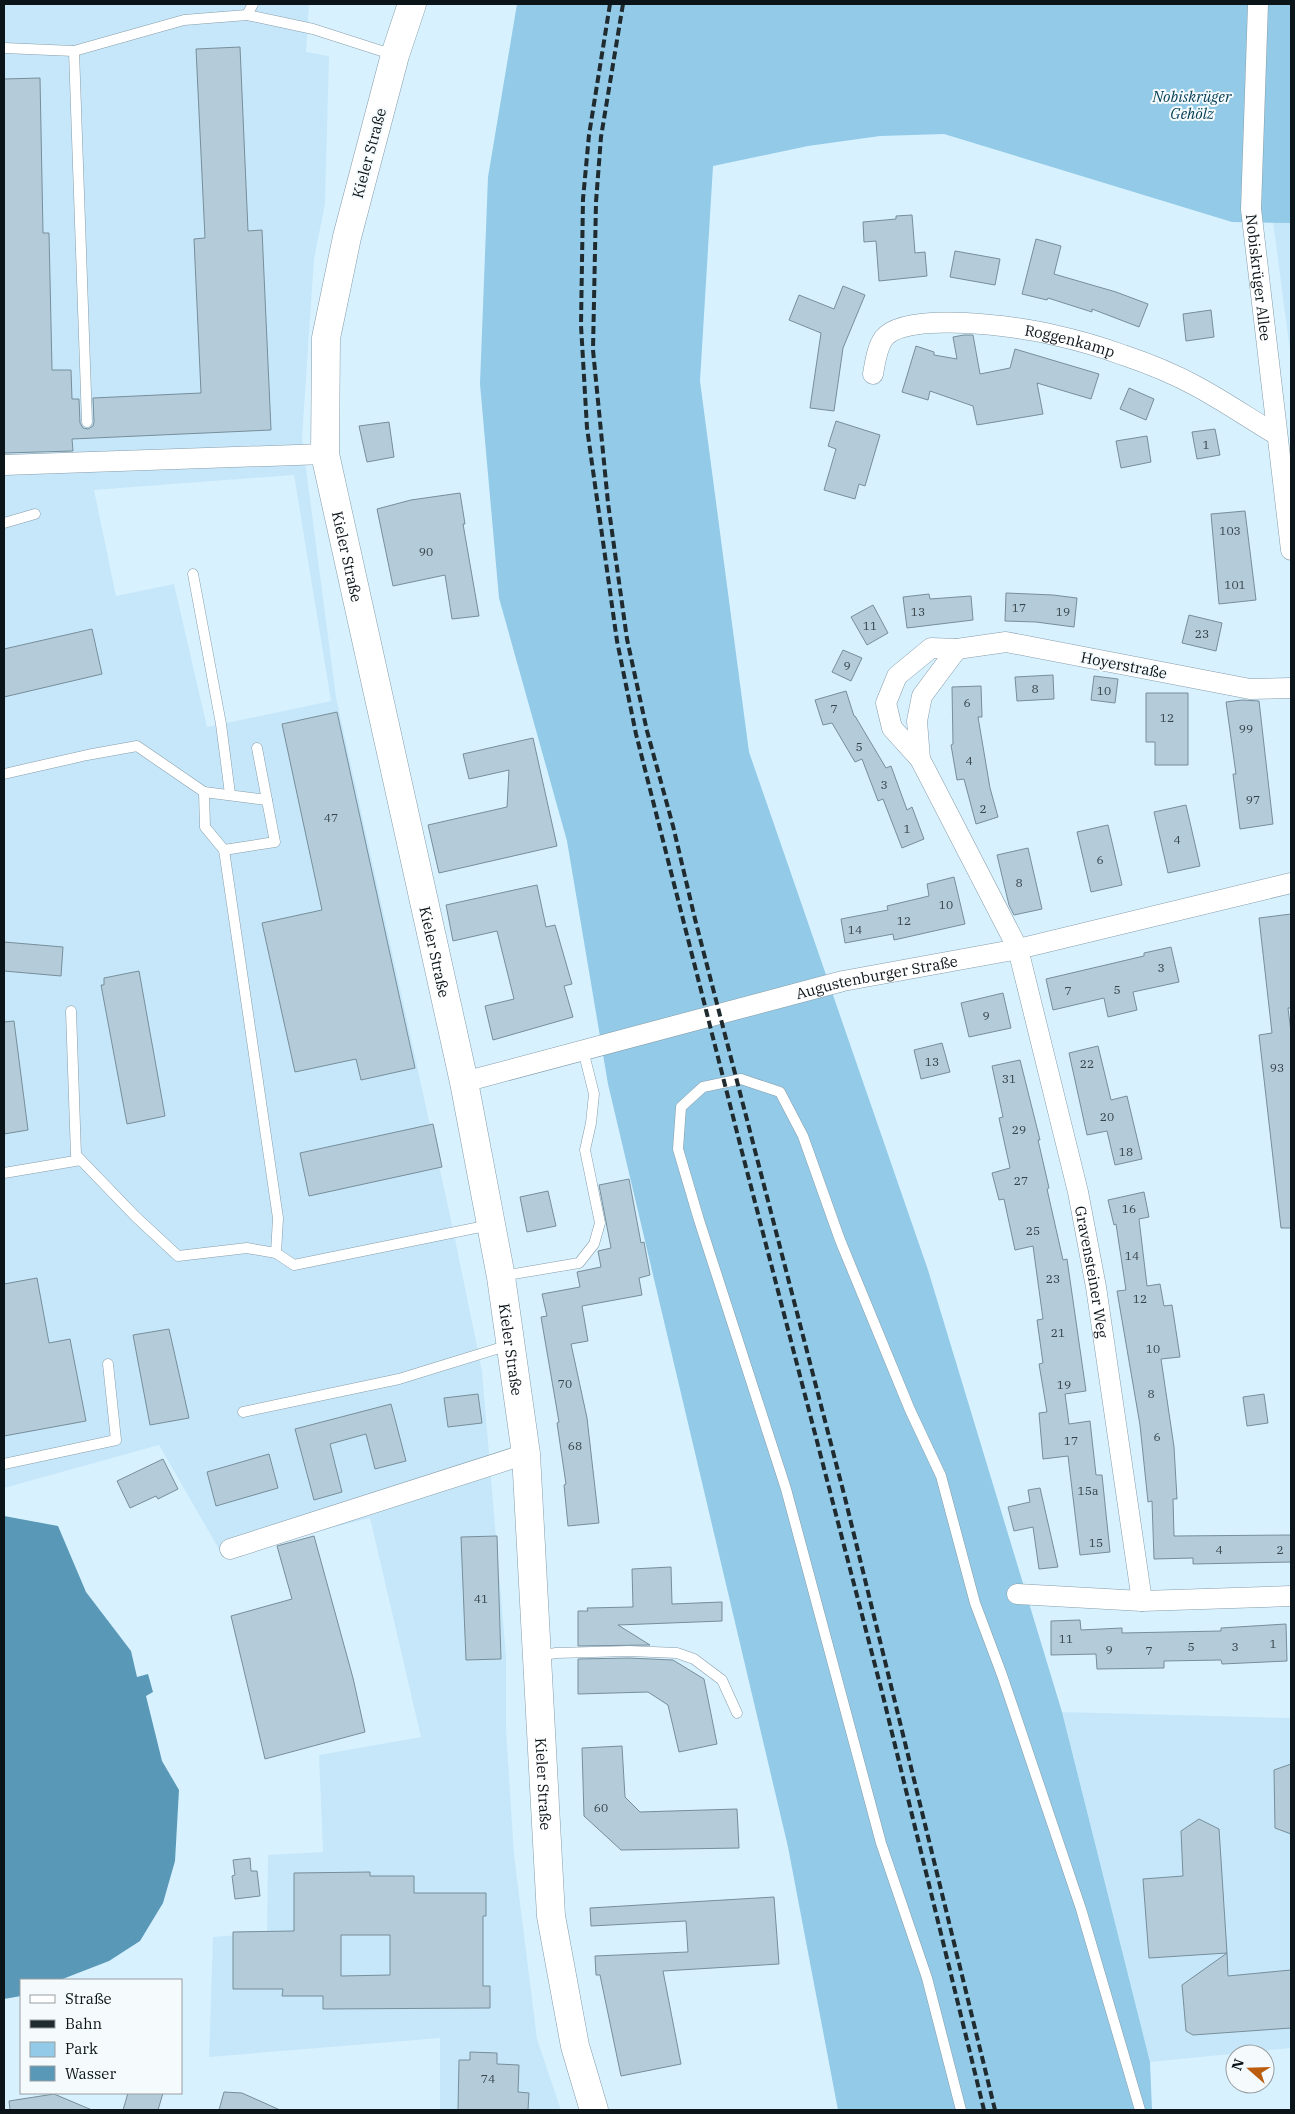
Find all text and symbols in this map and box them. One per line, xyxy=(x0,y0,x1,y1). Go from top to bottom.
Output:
park label: Nobiskrüger Gehölz xyxy=(1152,87,1232,123)
street label: Kieler Straße xyxy=(348,106,390,200)
street label: Nobiskrüger Allee xyxy=(1242,213,1276,342)
street label: Roggenkamp xyxy=(1023,320,1118,361)
house number: 1 xyxy=(1202,437,1210,452)
street label: Kieler Straße xyxy=(328,509,367,604)
house number: 103 xyxy=(1219,523,1241,538)
house number: 90 xyxy=(419,544,433,559)
house number: 101 xyxy=(1224,577,1246,592)
house number: 17 xyxy=(1012,600,1026,615)
house number: 13 xyxy=(911,604,925,619)
house number: 19 xyxy=(1056,604,1070,619)
house number: 11 xyxy=(863,618,877,633)
house number: 23 xyxy=(1195,626,1209,641)
street label: Hoyerstraße xyxy=(1079,647,1169,683)
house number: 9 xyxy=(843,658,851,673)
house number: 8 xyxy=(1031,681,1039,696)
house number: 10 xyxy=(1097,683,1111,698)
house number: 6 xyxy=(963,695,971,710)
house number: 7 xyxy=(830,701,838,716)
house number: 12 xyxy=(1160,710,1174,725)
house number: 99 xyxy=(1239,721,1253,736)
house number: 5 xyxy=(855,739,863,754)
house number: 4 xyxy=(965,753,973,768)
house number: 3 xyxy=(880,777,888,792)
house number: 97 xyxy=(1246,792,1260,807)
house number: 2 xyxy=(979,801,987,816)
house number: 47 xyxy=(324,810,338,825)
house number: 1 xyxy=(903,821,911,836)
house number: 4 xyxy=(1173,832,1181,847)
house number: 6 xyxy=(1096,852,1104,867)
house number: 8 xyxy=(1015,875,1023,890)
house number: 10 xyxy=(939,897,953,912)
street label: Kieler Straße xyxy=(416,904,454,999)
house number: 12 xyxy=(897,913,911,928)
house number: 14 xyxy=(848,922,862,937)
street label: Augustenburger Straße xyxy=(794,951,959,1003)
house number: 3 xyxy=(1157,960,1165,975)
house number: 5 xyxy=(1113,982,1121,997)
house number: 7 xyxy=(1064,983,1072,998)
house number: 9 xyxy=(982,1008,990,1023)
house number: 13 xyxy=(925,1054,939,1069)
house number: 22 xyxy=(1080,1056,1094,1071)
house number: 93 xyxy=(1270,1060,1284,1075)
house number: 31 xyxy=(1002,1071,1016,1086)
house number: 20 xyxy=(1100,1109,1114,1124)
house number: 29 xyxy=(1012,1122,1026,1137)
house number: 18 xyxy=(1119,1144,1133,1159)
house number: 27 xyxy=(1014,1173,1028,1188)
house number: 16 xyxy=(1122,1201,1136,1216)
street label: Gravensteiner Weg xyxy=(1071,1204,1113,1339)
house number: 25 xyxy=(1026,1223,1040,1238)
house number: 14 xyxy=(1125,1248,1139,1263)
house number: 23 xyxy=(1046,1271,1060,1286)
house number: 12 xyxy=(1133,1291,1147,1306)
street label: Kieler Straße xyxy=(495,1302,527,1397)
house number: 21 xyxy=(1051,1325,1065,1340)
house number: 10 xyxy=(1146,1341,1160,1356)
house number: 70 xyxy=(558,1376,572,1391)
house number: 19 xyxy=(1057,1377,1071,1392)
house number: 8 xyxy=(1147,1386,1155,1401)
house number: 6 xyxy=(1153,1429,1161,1444)
house number: 17 xyxy=(1064,1433,1078,1448)
house number: 68 xyxy=(568,1438,582,1453)
house number: 15a xyxy=(1078,1483,1099,1498)
house number: 15 xyxy=(1089,1535,1103,1550)
house number: 4 xyxy=(1215,1542,1223,1557)
house number: 2 xyxy=(1276,1542,1284,1557)
house number: 41 xyxy=(474,1591,488,1606)
house number: 11 xyxy=(1059,1631,1073,1646)
house number: 1 xyxy=(1269,1636,1277,1651)
house number: 5 xyxy=(1187,1639,1195,1654)
house number: 3 xyxy=(1231,1639,1239,1654)
house number: 9 xyxy=(1105,1642,1113,1657)
house number: 7 xyxy=(1145,1643,1153,1658)
street label: Kieler Straße xyxy=(532,1737,556,1831)
house number: 60 xyxy=(594,1800,608,1815)
legend xyxy=(20,1979,182,2094)
text: Straße xyxy=(65,1989,112,2008)
text: Bahn xyxy=(65,2014,103,2033)
text: Park xyxy=(65,2039,98,2058)
north arrow xyxy=(1225,2044,1275,2094)
text: N xyxy=(1227,2056,1248,2073)
text: Wasser xyxy=(65,2064,116,2083)
house number: 74 xyxy=(481,2071,495,2086)

